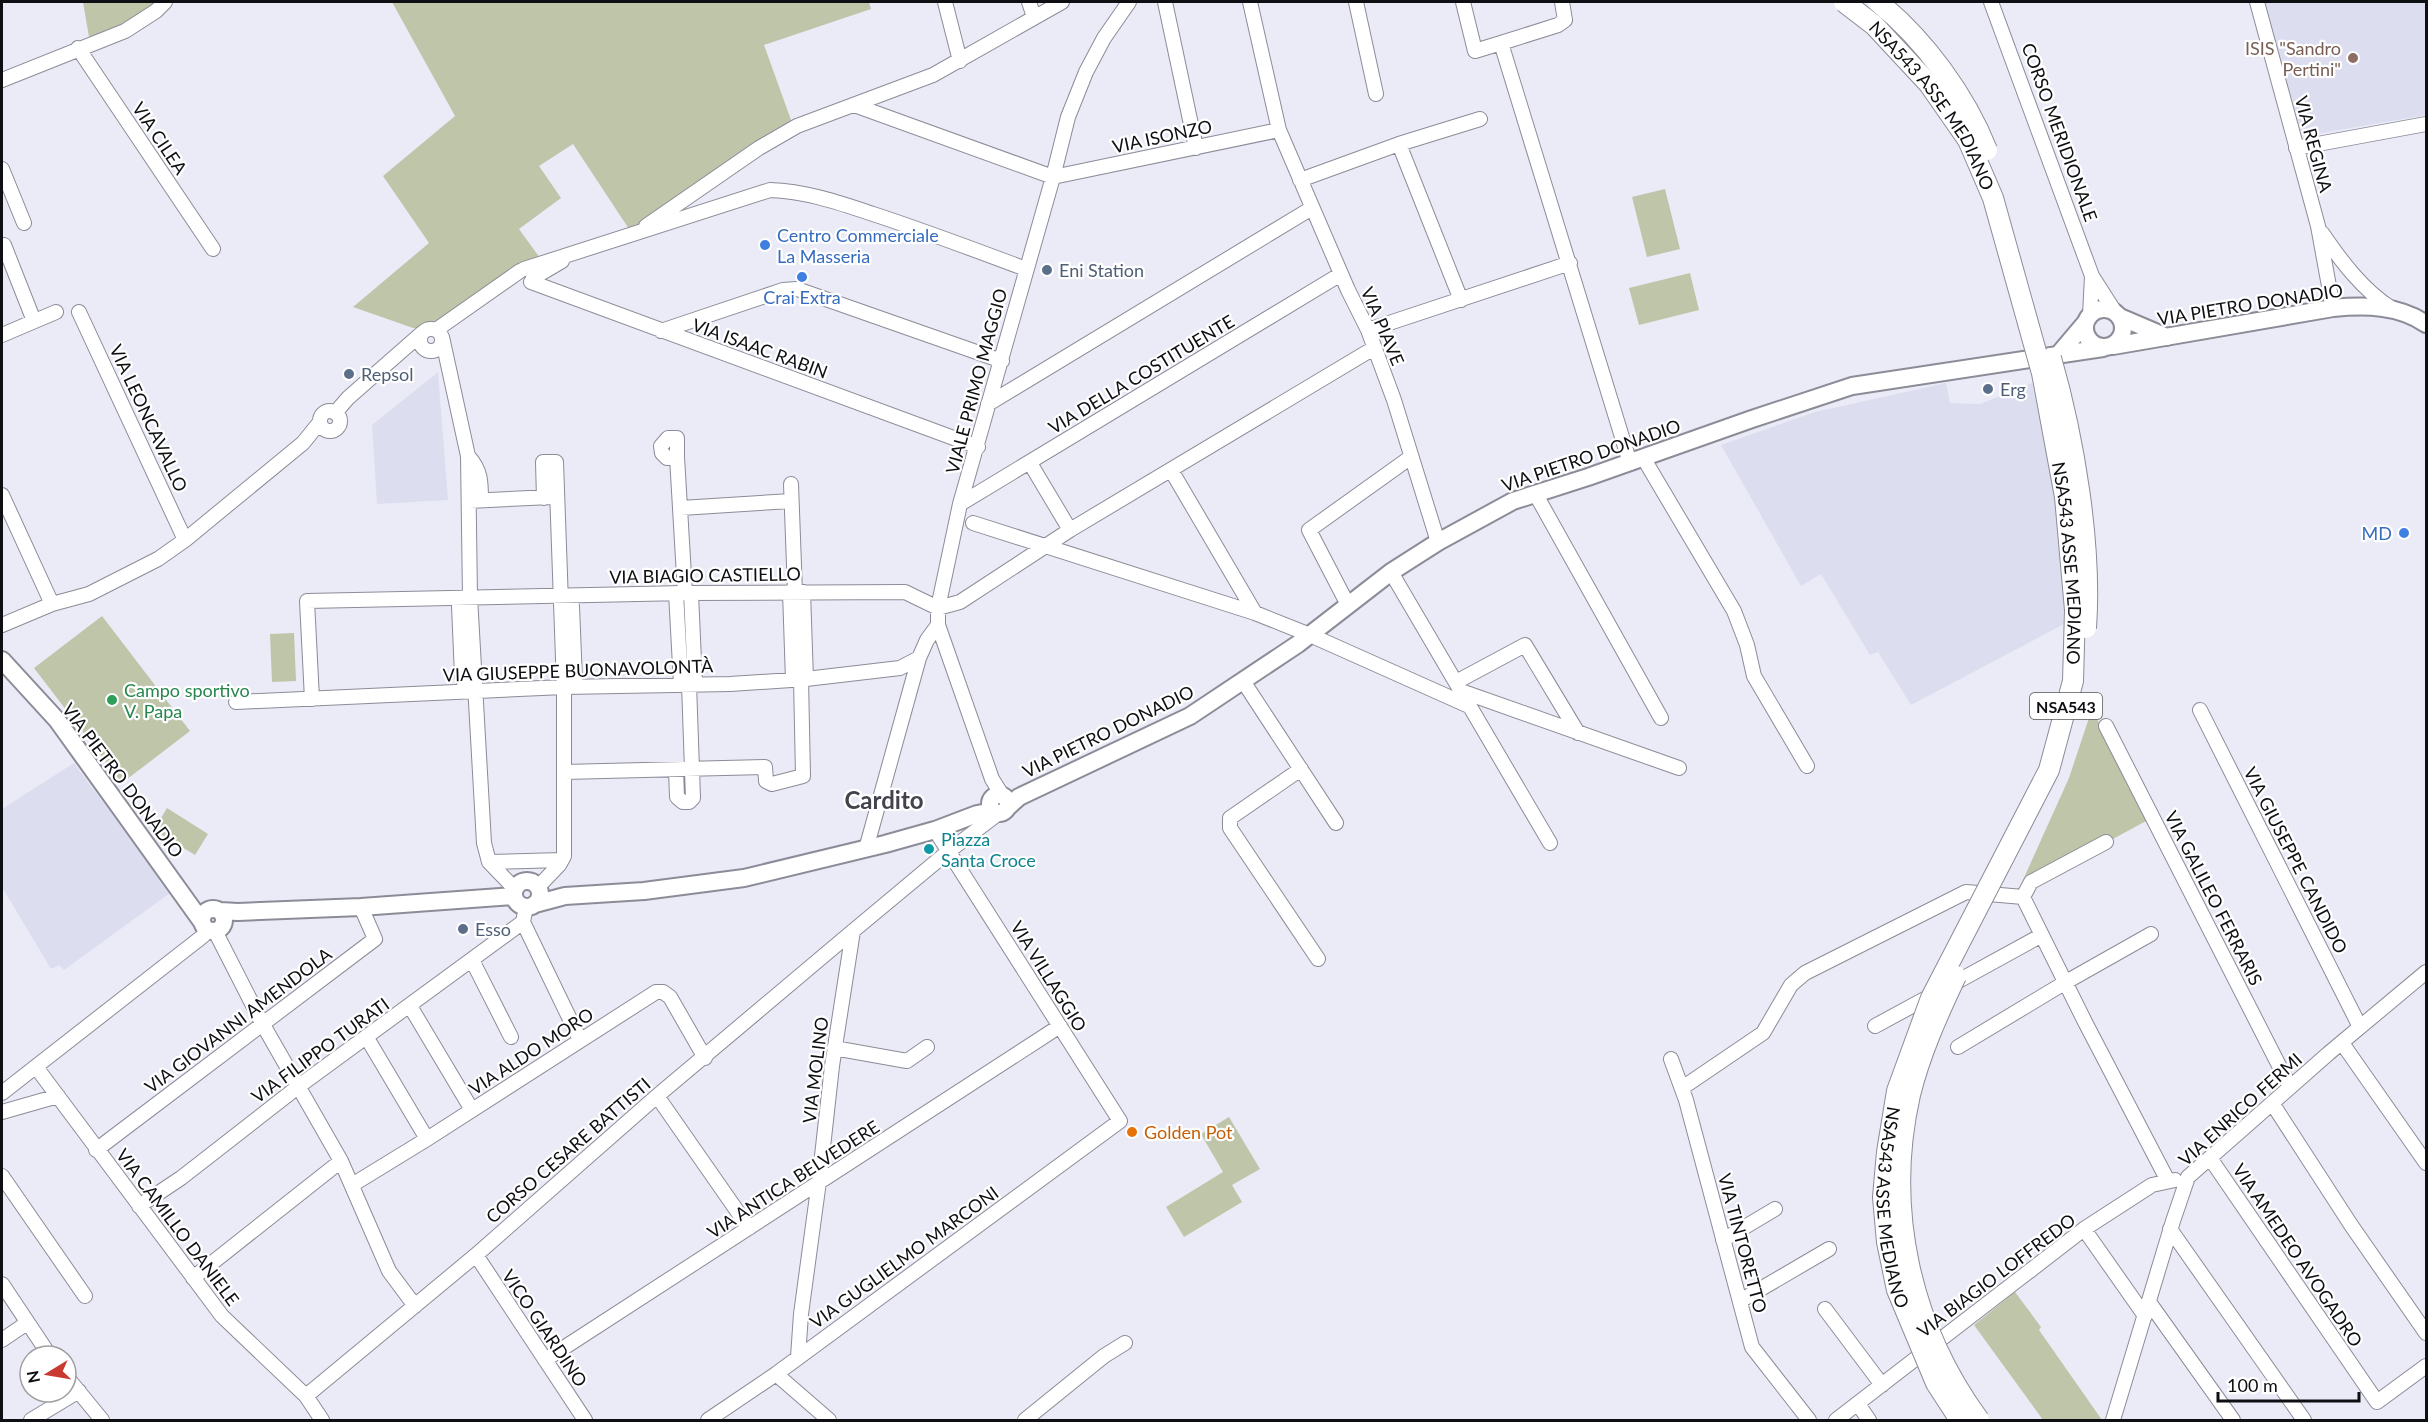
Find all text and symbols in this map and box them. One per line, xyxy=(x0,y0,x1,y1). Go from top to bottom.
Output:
street label: NSA543 ASSE MEDIANO xyxy=(1865,16,1999,193)
place label: ISIS "Sandro Pertini" xyxy=(2245,37,2341,80)
street label: CORSO MERIDIONALE xyxy=(2017,40,2103,224)
marker: ISIS "Sandro Pertini" xyxy=(2346,51,2360,65)
street label: VIA REGINA xyxy=(2291,93,2338,195)
street label: VIA CILEA xyxy=(128,98,193,179)
street label: VIA ISONZO xyxy=(1110,115,1214,157)
place label: Centro Commerciale La Masseria xyxy=(777,224,939,267)
marker: Centro Commerciale La Masseria xyxy=(758,238,772,252)
place label: Eni Station xyxy=(1059,259,1144,281)
marker: Eni Station xyxy=(1040,263,1054,277)
marker: Crai Extra xyxy=(795,270,809,284)
street label: VIA PIETRO DONADIO xyxy=(2156,278,2344,330)
street label: VIA PIAVE xyxy=(1357,283,1409,369)
place label: Crai Extra xyxy=(763,286,841,308)
street label: VIALE PRIMO MAGGIO xyxy=(941,286,1011,476)
street label: VIA DELLA COSTITUENTE xyxy=(1044,310,1238,438)
street label: VIA ISAAC RABIN xyxy=(689,313,831,383)
street label: VIA LEONCAVALLO xyxy=(105,341,193,495)
place label: Repsol xyxy=(361,363,414,385)
marker: Repsol xyxy=(342,367,356,381)
place label: Erg xyxy=(2000,378,2026,400)
marker: Erg xyxy=(1981,382,1995,396)
street label: VIA PIETRO DONADIO xyxy=(1499,414,1683,496)
street label: NSA543 ASSE MEDIANO xyxy=(2048,460,2086,665)
place label: MD xyxy=(2362,522,2392,544)
marker: MD xyxy=(2397,526,2411,540)
street label: VIA BIAGIO CASTIELLO xyxy=(609,562,801,588)
street label: VIA GIUSEPPE BUONAVOLONTÀ xyxy=(442,654,714,686)
place label: Campo sportivo V. Papa xyxy=(124,679,250,722)
street label: VIA PIETRO DONADIO xyxy=(1019,680,1197,782)
marker: Campo sportivo V. Papa xyxy=(105,693,119,707)
road number: NSA543 xyxy=(2030,693,2102,719)
street label: VIA PIETRO DONADIO xyxy=(58,698,188,862)
street label: VIA GIUSEPPE CANDIDO xyxy=(2239,763,2353,957)
district label: Cardito xyxy=(844,785,924,814)
street label: VIA GALILEO FERRARIS xyxy=(2160,807,2268,989)
place label: Piazza Santa Croce xyxy=(941,828,1036,871)
marker: Piazza Santa Croce xyxy=(922,842,936,856)
street label: VIA VILLAGGIO xyxy=(1006,917,1092,1035)
place label: Esso xyxy=(475,918,511,940)
marker: Esso xyxy=(456,922,470,936)
street label: VIA GIOVANNI AMENDOLA xyxy=(140,942,336,1097)
street label: VIA FILIPPO TURATI xyxy=(247,993,393,1107)
street label: VIA ALDO MORO xyxy=(465,1003,597,1099)
street label: VIA MOLINO xyxy=(798,1016,832,1124)
street label: VIA ENRICO FERMI xyxy=(2174,1048,2306,1170)
street label: CORSO CESARE BATTISTI xyxy=(481,1073,655,1227)
street label: NSA543 ASSE MEDIANO xyxy=(1872,1105,1914,1311)
street label: VIA ANTICA BELVEDERE xyxy=(703,1115,883,1243)
place label: Golden Pot xyxy=(1144,1121,1233,1143)
marker: Golden Pot xyxy=(1125,1125,1139,1139)
street label: VIA CAMILLO DANIELE xyxy=(112,1144,244,1310)
street label: VIA AMEDEO AVOGADRO xyxy=(2228,1159,2368,1351)
street label: VIA TINTORETTO xyxy=(1714,1171,1772,1315)
street label: VIA GUGLIELMO MARCONI xyxy=(805,1181,1003,1333)
street label: VIA BIAGIO LOFFREDO xyxy=(1913,1208,2079,1342)
street label: VICO GIARDINO xyxy=(498,1265,592,1391)
north arrow xyxy=(18,1344,78,1404)
scale bar xyxy=(2218,1365,2359,1403)
text: N xyxy=(22,1369,43,1385)
text: 100 m xyxy=(2227,1374,2278,1396)

